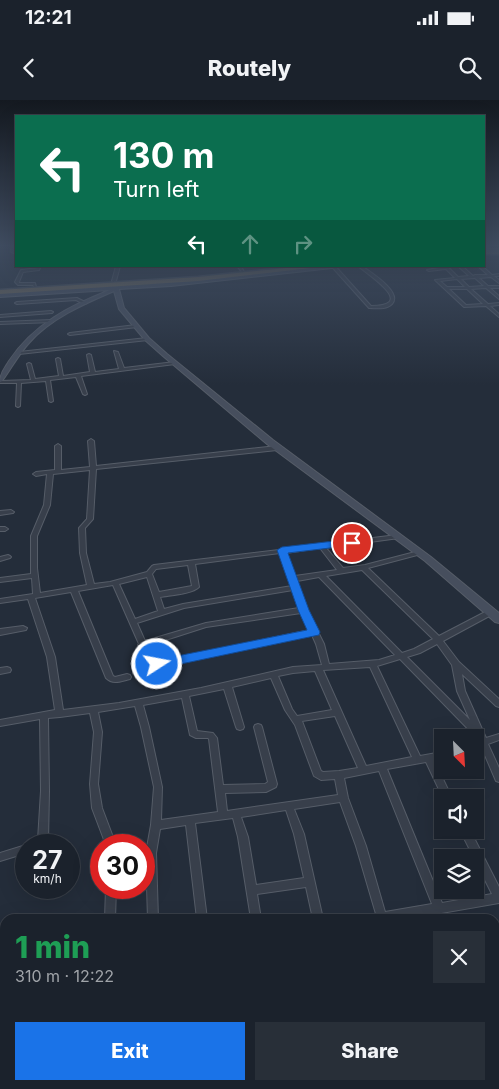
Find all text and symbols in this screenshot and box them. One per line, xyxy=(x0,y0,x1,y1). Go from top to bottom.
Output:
text: 12:21 xyxy=(25,6,72,29)
icon: back xyxy=(15,54,43,82)
icon: search xyxy=(456,54,484,82)
text: Routely xyxy=(208,55,291,81)
text: 130 m xyxy=(113,134,215,176)
icon: left xyxy=(30,135,95,200)
text: Turn left xyxy=(113,176,199,202)
icon: left xyxy=(183,230,211,258)
icon: ahead xyxy=(236,230,264,258)
icon: right xyxy=(289,230,317,258)
pin xyxy=(331,522,373,564)
icon: arrive xyxy=(338,529,366,557)
position arrow xyxy=(130,637,182,689)
north arrow xyxy=(434,729,484,779)
map controls xyxy=(434,729,484,899)
button: sound xyxy=(434,789,484,839)
speed limit sign: 30 xyxy=(90,834,155,899)
text: 27 xyxy=(32,845,63,875)
button: layers xyxy=(434,849,484,899)
text: km/h xyxy=(33,871,62,886)
text: 1 min xyxy=(15,929,90,965)
button: close xyxy=(433,931,485,983)
text: 310 m · 12:22 xyxy=(15,966,114,986)
button: Exit xyxy=(15,1022,245,1080)
button: Share xyxy=(255,1022,485,1080)

